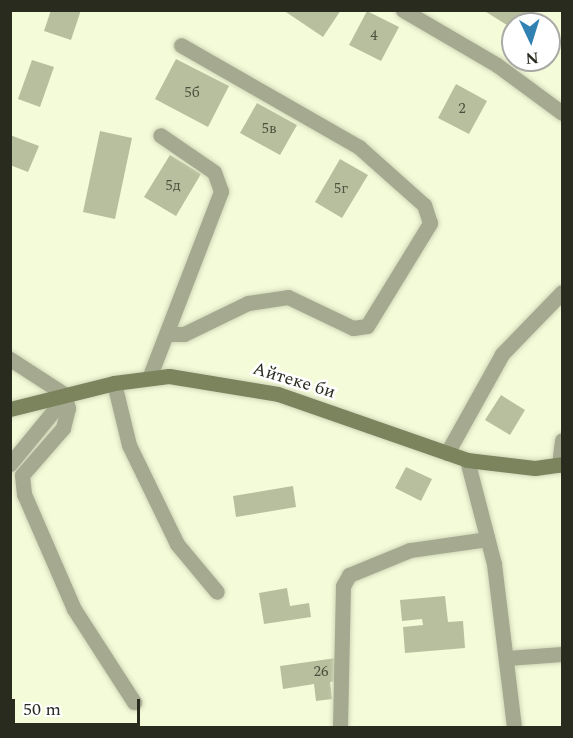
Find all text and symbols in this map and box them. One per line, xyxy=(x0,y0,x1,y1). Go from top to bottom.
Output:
north arrow xyxy=(501,12,561,72)
house number: 4 xyxy=(370,27,378,45)
text: N xyxy=(525,46,539,70)
house number: 5б xyxy=(184,84,200,102)
house number: 2 xyxy=(458,100,466,118)
house number: 5в xyxy=(262,120,276,138)
house number: 5д xyxy=(165,177,181,195)
house number: 5г xyxy=(334,180,348,198)
street label: Айтеке би xyxy=(250,358,338,404)
house number: 26 xyxy=(314,663,328,681)
scale bar xyxy=(15,687,142,725)
text: 50 m xyxy=(23,696,61,723)

